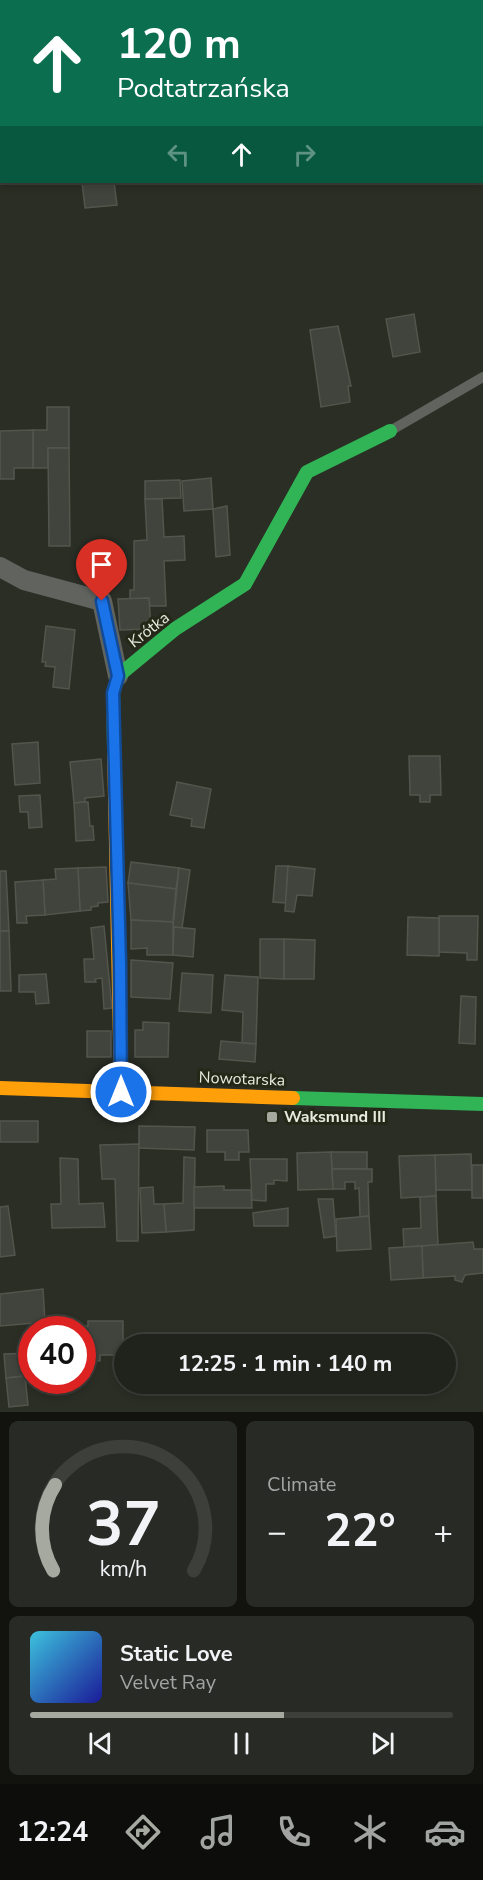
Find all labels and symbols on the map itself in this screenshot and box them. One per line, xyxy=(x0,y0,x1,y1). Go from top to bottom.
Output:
pin xyxy=(76,539,127,601)
street label: Krótka xyxy=(124,607,174,653)
position arrow xyxy=(89,1060,153,1124)
street label: Nowotarska xyxy=(198,1066,286,1092)
place label: Waksmund III xyxy=(284,1106,386,1128)
marker: Waksmund III xyxy=(265,1110,279,1124)
speed limit sign: 40 xyxy=(18,1316,96,1394)

